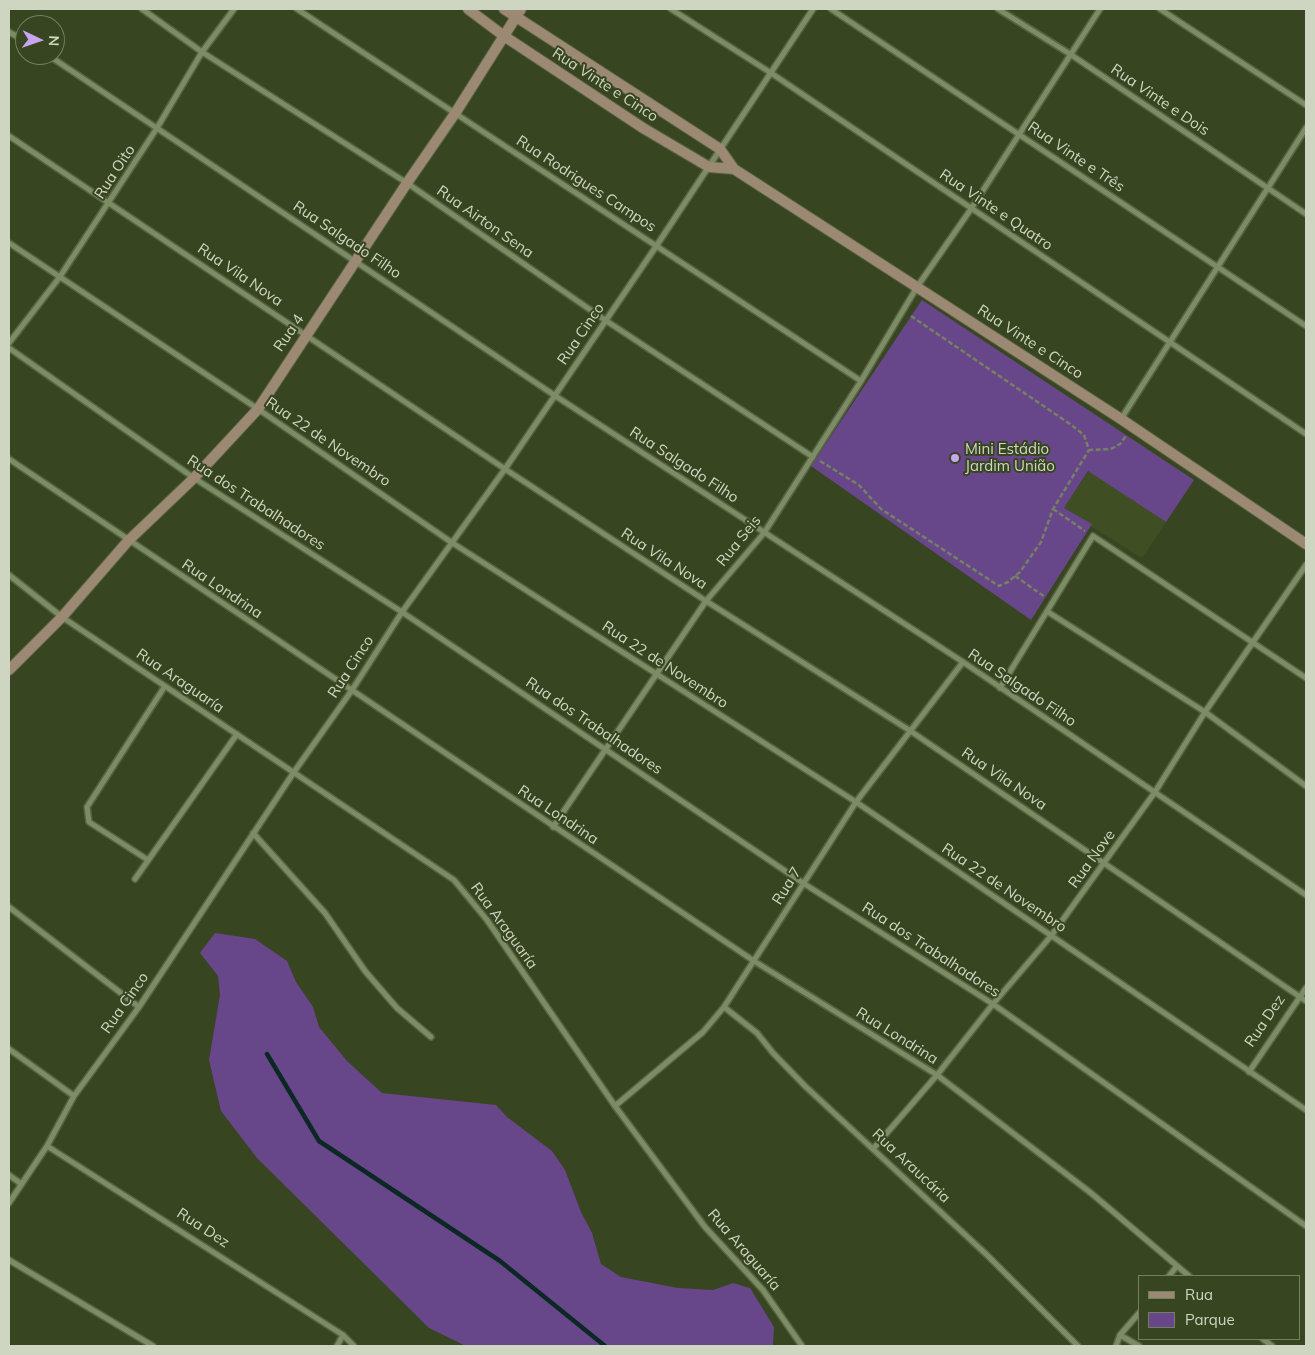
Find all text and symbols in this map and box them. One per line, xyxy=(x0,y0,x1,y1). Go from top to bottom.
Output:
north arrow xyxy=(15,15,65,65)
text: N xyxy=(45,35,63,46)
street label: Rua Vinte e Cinco xyxy=(549,44,661,126)
street label: Rua Vinte e Dois xyxy=(1107,60,1213,140)
street label: Rua Vinte e Três xyxy=(1024,118,1128,196)
street label: Rua Rodrigues Campos xyxy=(513,132,659,236)
street label: Rua Oito xyxy=(91,142,139,202)
street label: Rua Vinte e Quatro xyxy=(936,165,1056,255)
street label: Rua Airton Sena xyxy=(433,182,537,262)
street label: Rua Salgado Filho xyxy=(290,197,404,283)
street label: Rua Vila Nova xyxy=(194,240,286,310)
street label: Rua Cinco xyxy=(554,300,608,368)
street label: Rua Vinte e Cinco xyxy=(974,301,1086,383)
street label: Rua 4 xyxy=(270,311,308,355)
street label: Rua 22 de Novembro xyxy=(262,394,394,490)
street label: Rua Salgado Filho xyxy=(626,423,742,507)
place label: Mini Estádio Jardim União xyxy=(965,440,1055,475)
street label: Rua dos Trabalhadores xyxy=(184,452,328,554)
marker: Mini Estádio Jardim União xyxy=(949,452,961,464)
street label: Rua Seis xyxy=(713,512,765,570)
street label: Rua Vila Nova xyxy=(618,525,710,593)
street label: Rua Londrina xyxy=(178,555,266,623)
street label: Rua 22 de Novembro xyxy=(599,618,731,712)
street label: Rua Cinco xyxy=(324,633,378,701)
street label: Rua Araguaría xyxy=(133,645,227,717)
street label: Rua Salgado Filho xyxy=(965,645,1079,731)
street label: Rua dos Trabalhadores xyxy=(522,674,666,778)
street label: Rua Vila Nova xyxy=(958,744,1050,814)
street label: Rua Londrina xyxy=(514,781,602,849)
street label: Rua Nove xyxy=(1065,826,1119,892)
street label: Rua 22 de Novembro xyxy=(938,840,1070,936)
street label: Rua 7 xyxy=(769,864,805,908)
street label: Rua Araguaría xyxy=(467,879,541,973)
street label: Rua dos Trabalhadores xyxy=(859,899,1003,1001)
street label: Rua Cinco xyxy=(97,969,153,1037)
street label: Rua Dez xyxy=(1241,991,1289,1051)
street label: Rua Londrina xyxy=(853,1004,941,1068)
street label: Rua Araucária xyxy=(868,1125,954,1207)
street label: Rua Dez xyxy=(173,1204,233,1252)
street label: Rua Araguaría xyxy=(704,1206,784,1294)
legend xyxy=(1138,1275,1300,1340)
text: Rua xyxy=(1185,1285,1213,1304)
text: Parque xyxy=(1185,1310,1235,1329)

